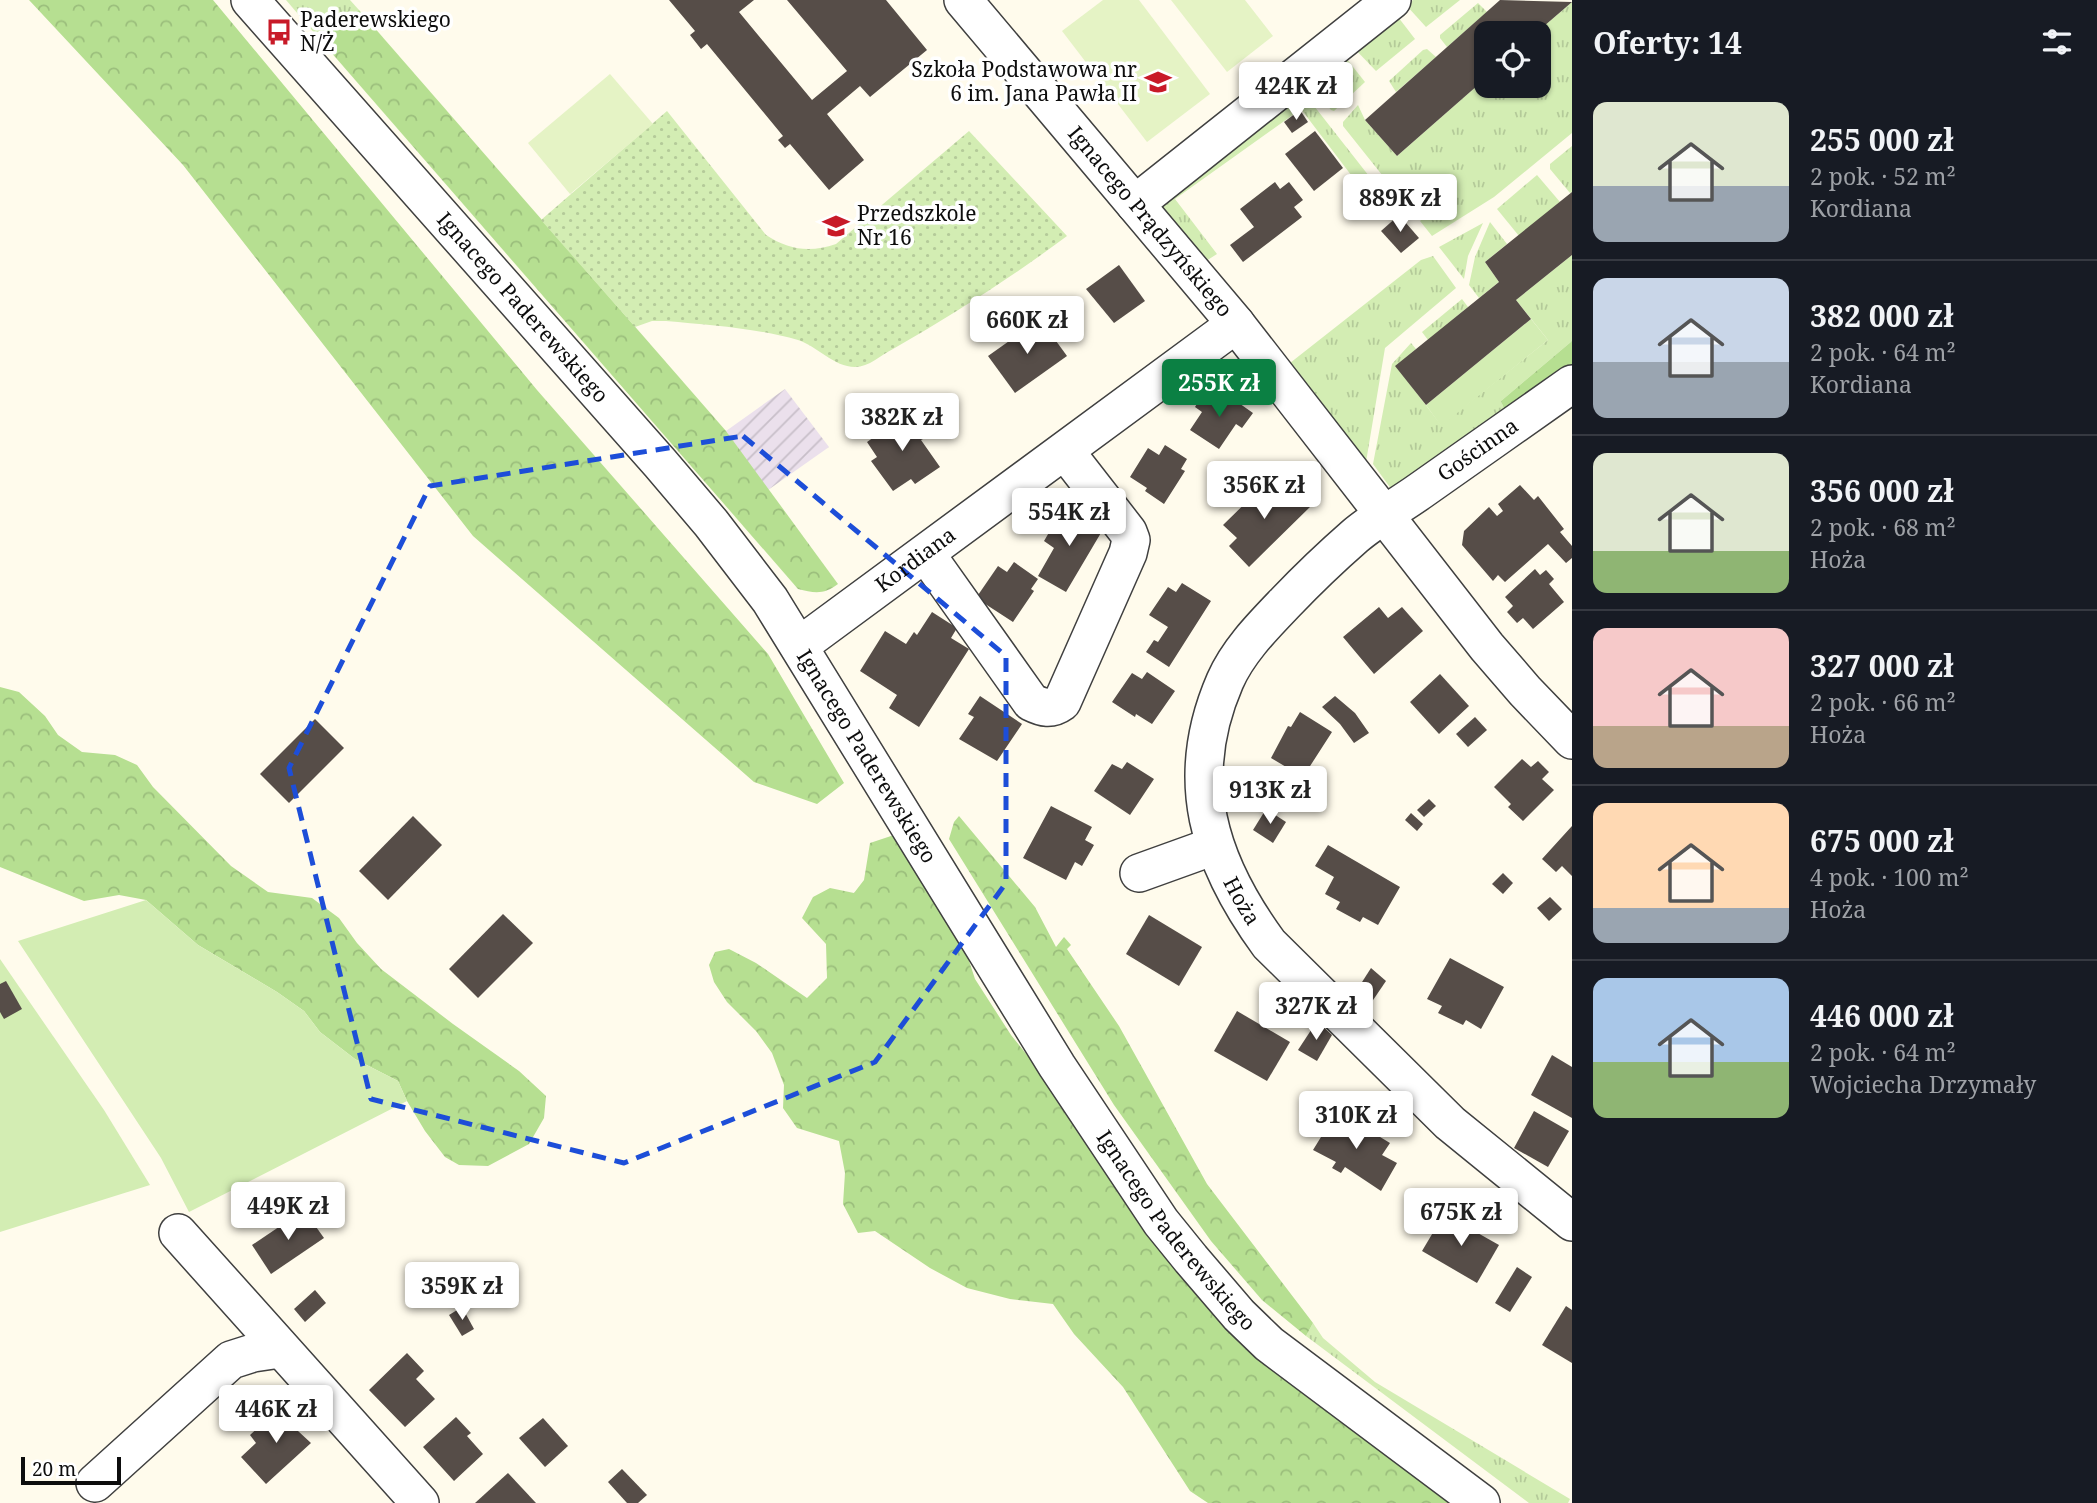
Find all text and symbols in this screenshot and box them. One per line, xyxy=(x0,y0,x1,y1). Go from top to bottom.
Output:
place label: Paderewskiego N/Ż xyxy=(300,5,451,57)
bus stop icon: Paderewskiego N/Ż xyxy=(264,17,294,47)
map controls xyxy=(1474,21,1551,98)
button: locate xyxy=(1474,21,1551,98)
text: Oferty: 14 xyxy=(1593,22,1742,63)
icon: filters xyxy=(2038,23,2076,61)
place label: Szkoła Podstawowa nr 6 im. Jana Pawła II xyxy=(911,55,1137,107)
pin: 424K zł xyxy=(1231,62,1361,122)
school or university icon: Szkoła Podstawowa nr 6 im. Jana Pawła II xyxy=(1143,67,1173,97)
text: 424K zł xyxy=(1255,69,1337,101)
text: 255 000 zł xyxy=(1810,119,1954,160)
street label: Ignacego Prądzyńskiego xyxy=(1062,120,1239,322)
icon: home xyxy=(1649,130,1733,214)
text: 2 pok. · 52 m² xyxy=(1810,160,1956,192)
pin: 889K zł xyxy=(1335,174,1465,234)
text: 889K zł xyxy=(1359,181,1441,213)
text: Kordiana xyxy=(1810,192,1912,224)
place label: Przedszkole Nr 16 xyxy=(857,199,976,251)
street label: Ignacego Paderewskiego xyxy=(431,206,615,408)
school or university icon: Przedszkole Nr 16 xyxy=(821,211,851,241)
text: 382 000 zł xyxy=(1810,295,1954,336)
pin: 660K zł xyxy=(962,296,1092,356)
text: 660K zł xyxy=(986,303,1068,335)
icon: home xyxy=(1649,306,1733,390)
text: 2 pok. · 64 m² xyxy=(1810,336,1956,368)
pin: 255K zł xyxy=(1154,360,1284,419)
text: 255K zł xyxy=(1178,366,1260,398)
text: Kordiana xyxy=(1810,368,1912,400)
pin: 382K zł xyxy=(837,393,967,453)
text: 382K zł xyxy=(861,400,943,432)
street label: Gościnna xyxy=(1431,411,1523,487)
pin: 356K zł xyxy=(1199,462,1329,521)
text: 356K zł xyxy=(1223,468,1305,500)
text: 356 000 zł xyxy=(1810,470,1954,511)
icon: home xyxy=(1649,481,1733,565)
pin: 554K zł xyxy=(1004,489,1134,548)
text: 554K zł xyxy=(1028,495,1110,527)
text: 2 pok. · 68 m² xyxy=(1810,511,1956,543)
street label: Kordiana xyxy=(869,520,961,598)
text: Hoża xyxy=(1810,543,1866,575)
street label: Ignacego Paderewskiego xyxy=(791,644,944,868)
text: 327 000 zł xyxy=(1810,645,1954,686)
icon: home xyxy=(1649,656,1733,740)
text: 2 pok. · 66 m² xyxy=(1810,686,1956,718)
text: Hoża xyxy=(1810,718,1866,750)
pin: 913K zł xyxy=(1205,766,1335,826)
text: 913K zł xyxy=(1229,773,1311,805)
text: 675 000 zł xyxy=(1810,820,1954,861)
icon: home xyxy=(1649,831,1733,915)
text: 4 pok. · 100 m² xyxy=(1810,861,1969,893)
street label: Hoża xyxy=(1217,872,1267,930)
text: Hoża xyxy=(1810,893,1866,925)
pin: 327K zł xyxy=(1251,982,1381,1042)
text: 327K zł xyxy=(1275,989,1357,1021)
text: 446 000 zł xyxy=(1810,995,1954,1036)
icon: home xyxy=(1649,1006,1733,1090)
text: 2 pok. · 64 m² xyxy=(1810,1036,1956,1068)
text: Wojciecha Drzymały xyxy=(1810,1068,2036,1100)
pin: 310K zł xyxy=(1291,1092,1421,1151)
text: 310K zł xyxy=(1315,1098,1397,1130)
street label: Ignacego Paderewskiego xyxy=(1091,1125,1262,1337)
pin: 449K zł xyxy=(223,1182,353,1242)
pin: 675K zł xyxy=(1396,1188,1526,1248)
text: 449K zł xyxy=(247,1189,329,1221)
text: 675K zł xyxy=(1420,1195,1502,1227)
pin: 359K zł xyxy=(397,1262,527,1322)
text: 359K zł xyxy=(421,1269,503,1301)
pin: 446K zł xyxy=(211,1386,341,1445)
text: 446K zł xyxy=(235,1392,317,1424)
scale bar xyxy=(21,1454,121,1486)
text: 20 m xyxy=(32,1456,76,1482)

